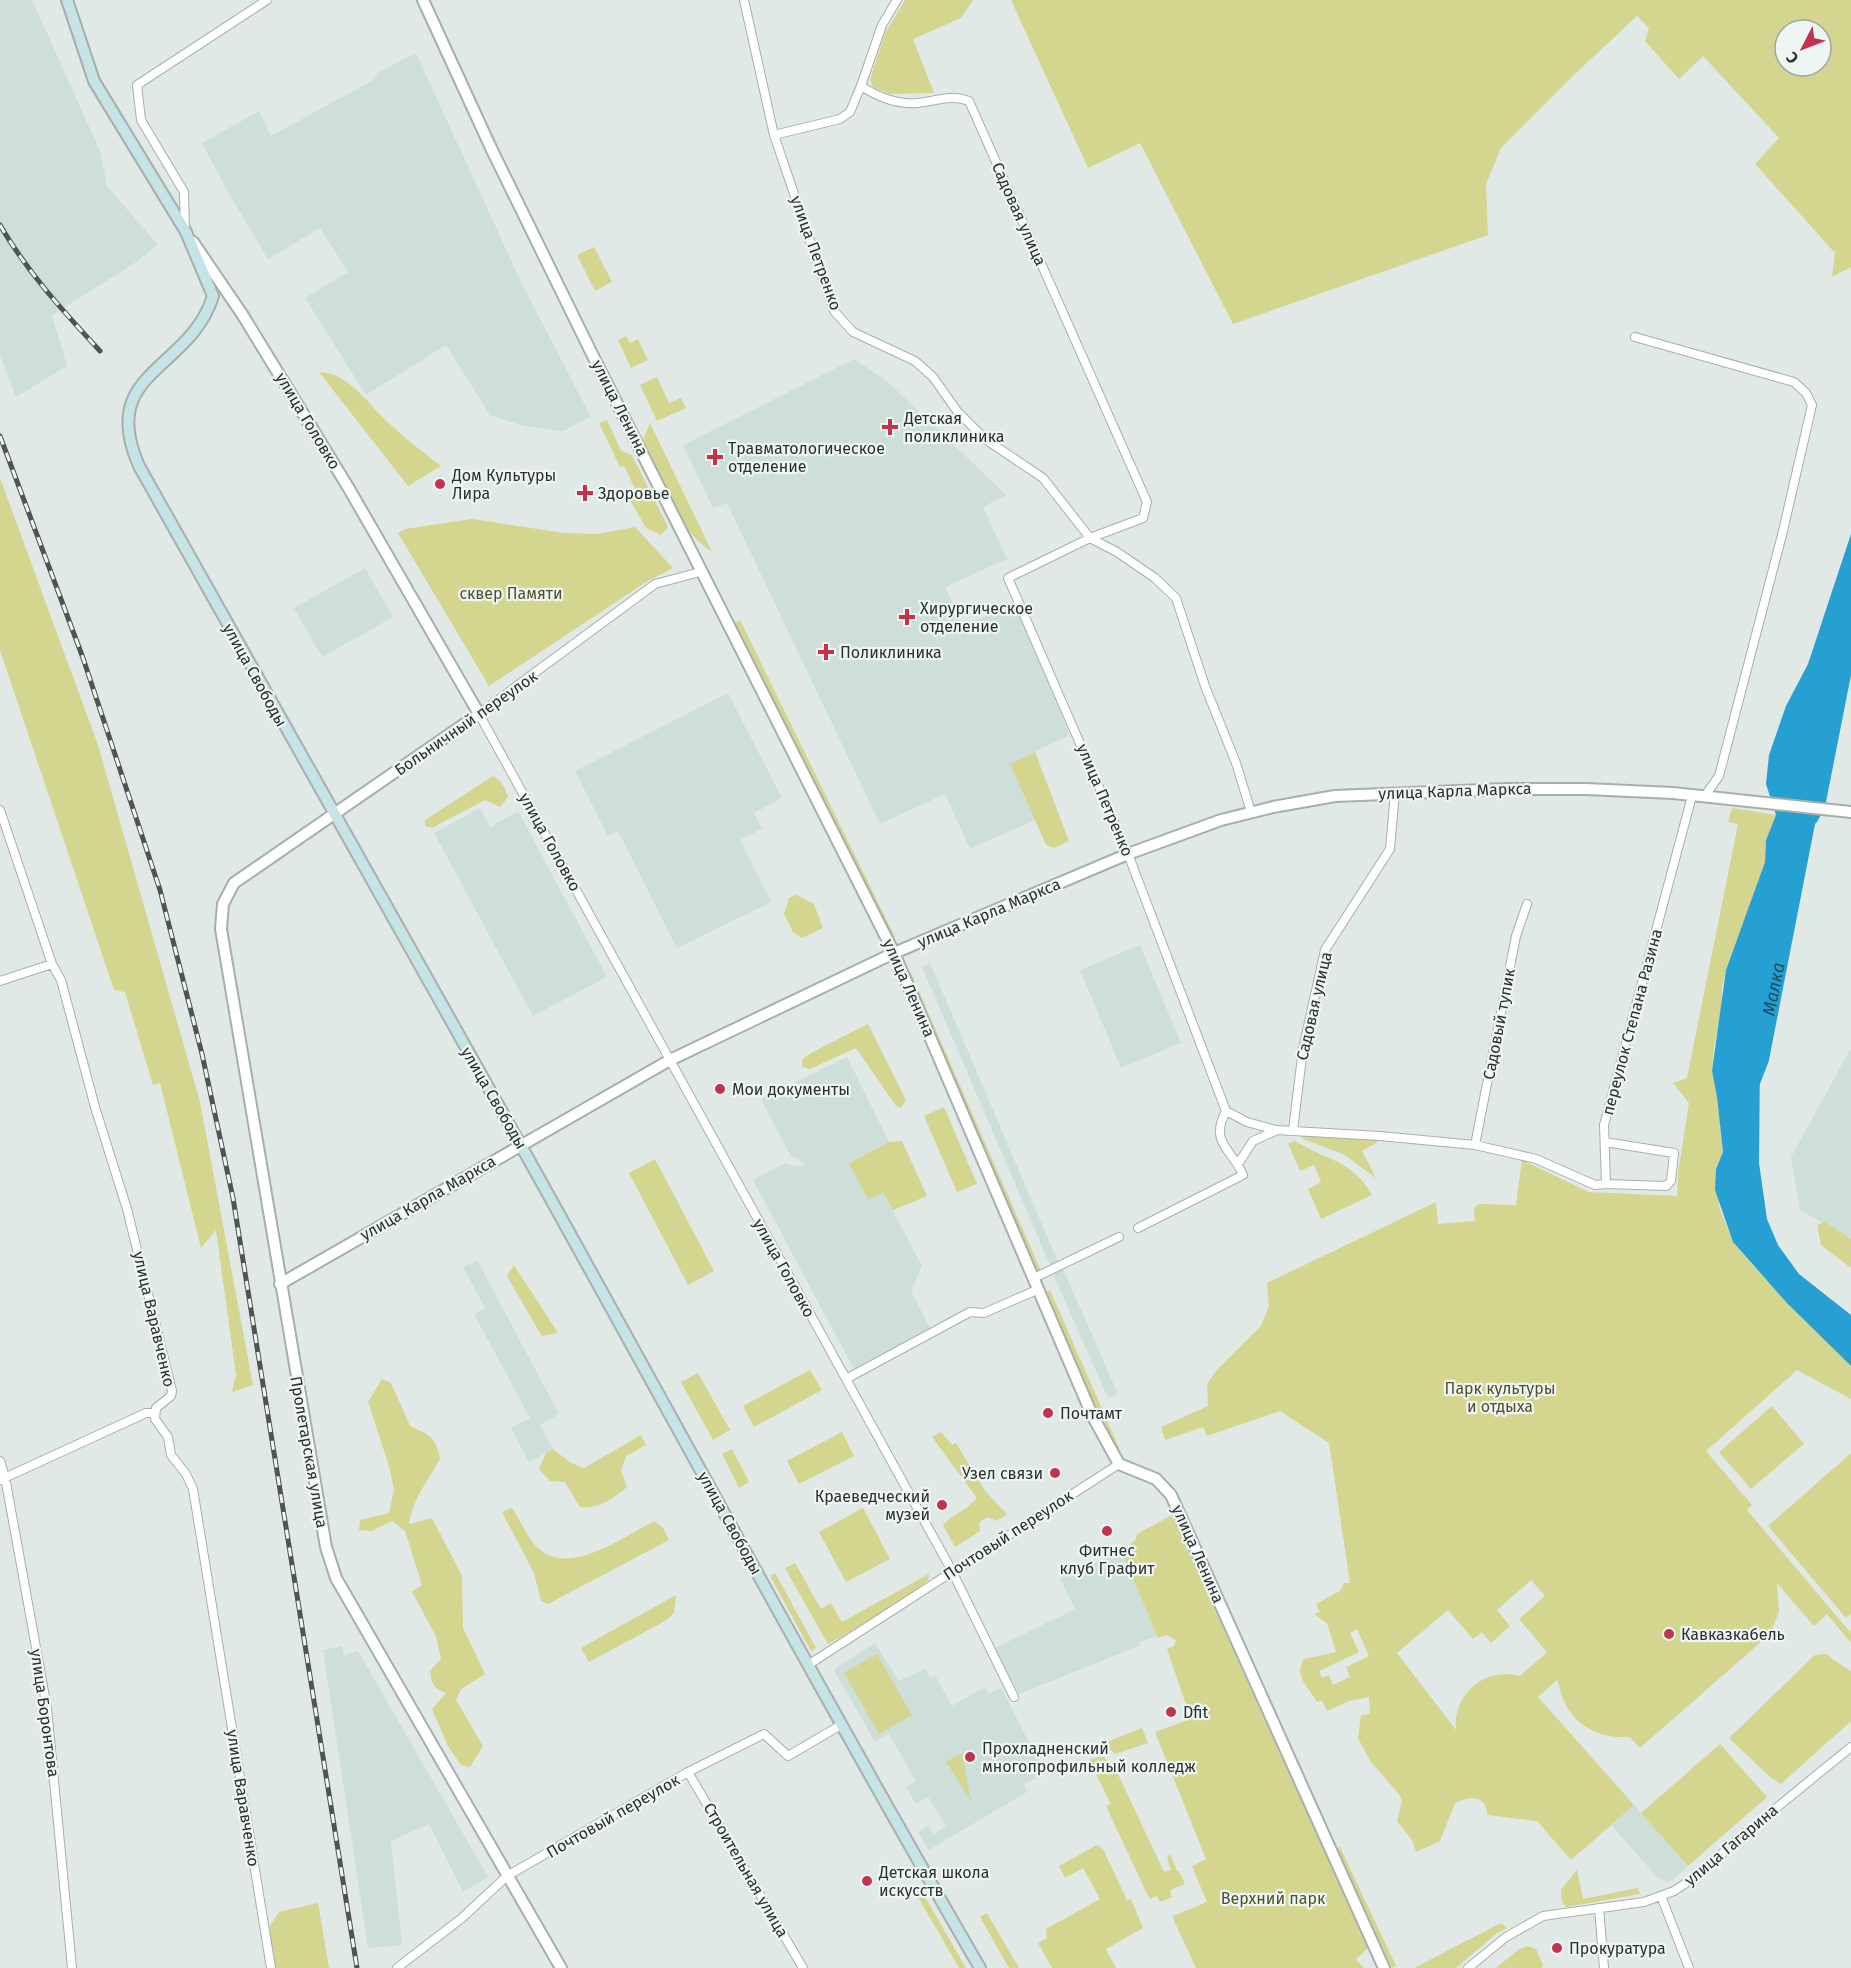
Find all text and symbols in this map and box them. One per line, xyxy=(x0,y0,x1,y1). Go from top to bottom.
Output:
north arrow xyxy=(1773,18,1833,78)
text: С xyxy=(1782,47,1802,67)
street label: Садовая улица xyxy=(988,159,1050,269)
street label: улица Петренко xyxy=(786,193,846,313)
street label: улица Ленина xyxy=(588,357,652,459)
street label: улица Головко xyxy=(272,369,344,473)
place label: Детская поликлиника xyxy=(903,409,1004,446)
marker: Детская поликлиника xyxy=(881,418,899,436)
place label: Травматологическое отделение xyxy=(728,439,885,476)
marker: Травматологическое отделение xyxy=(706,448,724,466)
place label: Дом Культуры Лира xyxy=(451,466,556,503)
marker: Дом Культуры Лира xyxy=(433,477,447,491)
marker: Здоровье xyxy=(576,484,594,502)
place label: Здоровье xyxy=(598,484,669,503)
park label: сквер Памяти xyxy=(459,584,563,603)
place label: Хирургическое отделение xyxy=(920,599,1033,636)
marker: Хирургическое отделение xyxy=(898,608,916,626)
street label: улица Свободы xyxy=(219,620,291,730)
marker: Поликлиника xyxy=(817,643,835,661)
place label: Поликлиника xyxy=(840,643,942,662)
street label: Больничный переулок xyxy=(391,666,542,779)
street label: улица Петренко xyxy=(1073,741,1137,859)
street label: улица Карла Маркса xyxy=(1378,779,1532,803)
street label: улица Головко xyxy=(515,789,585,895)
street label: улица Карла Маркса xyxy=(915,874,1063,952)
street label: переулок Степана Разина xyxy=(1598,927,1666,1117)
street label: улица Ленина xyxy=(879,936,939,1040)
street label: Садовая улица xyxy=(1292,950,1336,1062)
water label: Малка xyxy=(1758,960,1790,1018)
street label: Садовый тупик xyxy=(1479,966,1519,1081)
street label: улица Свободы xyxy=(457,1043,531,1153)
place label: Мои документы xyxy=(732,1080,850,1099)
marker: Мои документы xyxy=(713,1082,727,1096)
street label: улица Карла Маркса xyxy=(357,1151,499,1245)
street label: улица Головко xyxy=(749,1215,819,1321)
street label: улица Варавченко xyxy=(129,1249,179,1389)
street label: Пролетарская улица xyxy=(286,1375,332,1529)
park label: Парк культуры и отдыха xyxy=(1445,1379,1555,1416)
place label: Почтамт xyxy=(1060,1404,1123,1423)
marker: Почтамт xyxy=(1041,1406,1055,1420)
place label: Узел связи xyxy=(962,1464,1043,1483)
marker: Узел связи xyxy=(1048,1466,1062,1480)
street label: улица Свободы xyxy=(694,1468,766,1578)
street label: Почтовый переулок xyxy=(940,1486,1077,1584)
place label: Краеведческий музей xyxy=(815,1487,930,1524)
marker: Краеведческий музей xyxy=(935,1498,949,1512)
street label: улица Ленина xyxy=(1168,1502,1228,1606)
marker: Фитнес клуб Графит xyxy=(1100,1524,1114,1538)
place label: Фитнес клуб Графит xyxy=(1060,1541,1155,1578)
place label: Кавказкабель xyxy=(1681,1625,1785,1644)
marker: Кавказкабель xyxy=(1662,1627,1676,1641)
street label: улица Боронтова xyxy=(27,1648,63,1778)
place label: Dfit xyxy=(1183,1703,1209,1722)
marker: Dfit xyxy=(1164,1705,1178,1719)
street label: улица Варавченко xyxy=(223,1728,263,1868)
place label: Прохладненский многопрофильный колледж xyxy=(982,1739,1196,1776)
marker: Прохладненский многопрофильный колледж xyxy=(963,1750,977,1764)
street label: Почтовый переулок xyxy=(543,1770,684,1862)
street label: Строительная улица xyxy=(700,1799,792,1941)
street label: улица Гагарина xyxy=(1680,1800,1782,1890)
place label: Детская школа искусств xyxy=(878,1863,989,1900)
marker: Детская школа искусств xyxy=(860,1874,874,1888)
park label: Верхний парк xyxy=(1221,1889,1326,1908)
place label: Прокуратура xyxy=(1569,1939,1666,1958)
marker: Прокуратура xyxy=(1550,1941,1564,1955)

